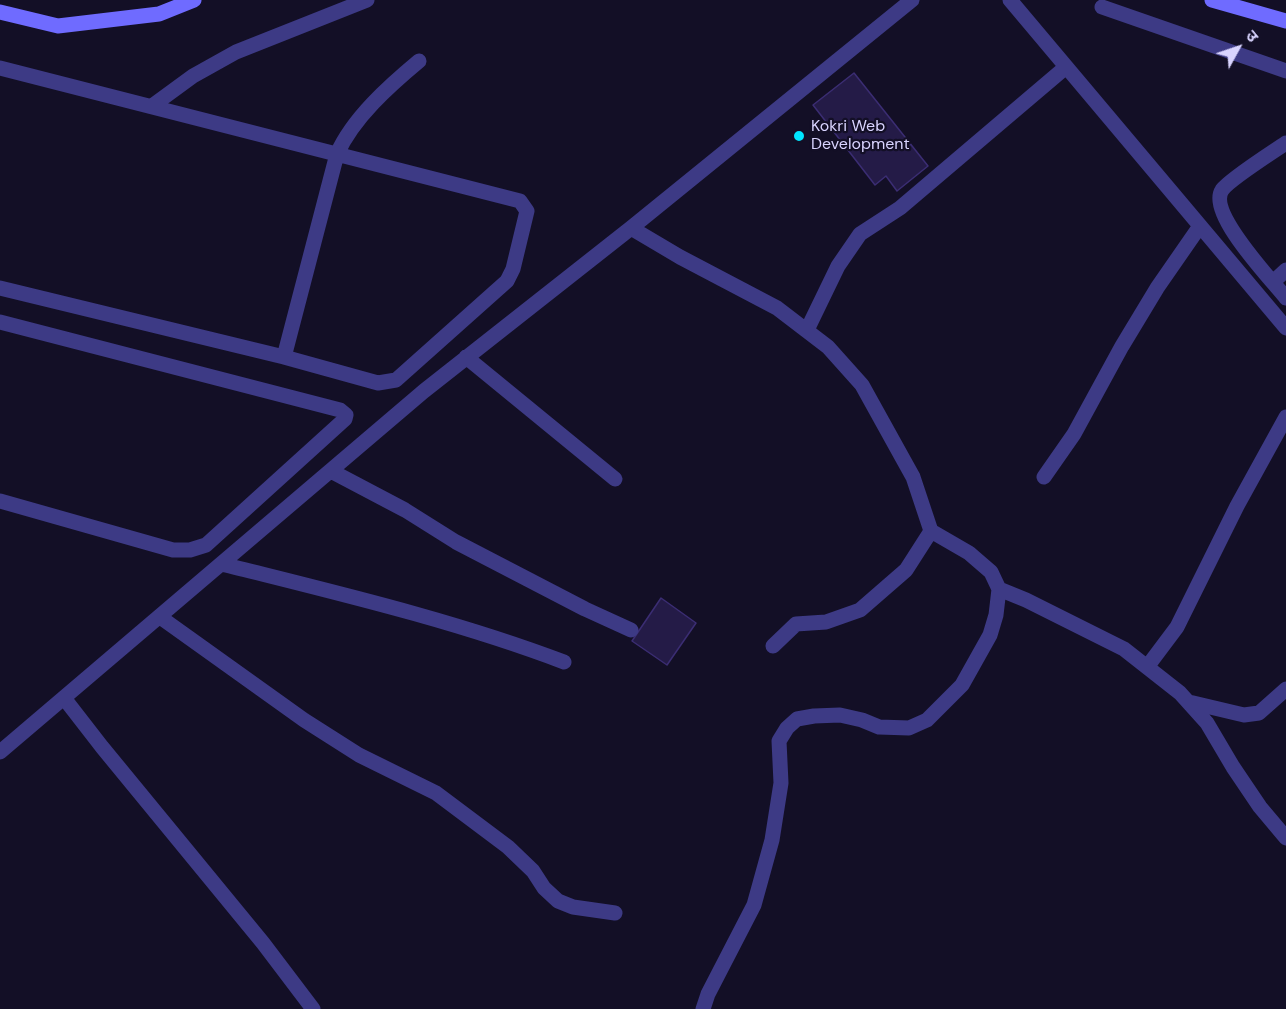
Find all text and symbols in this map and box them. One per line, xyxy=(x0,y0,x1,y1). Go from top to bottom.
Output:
north arrow xyxy=(1208,18,1268,78)
text: उ xyxy=(1241,26,1263,46)
place label: Kokri Web Development xyxy=(811,117,910,155)
marker: Kokri Web Development xyxy=(792,129,806,143)

